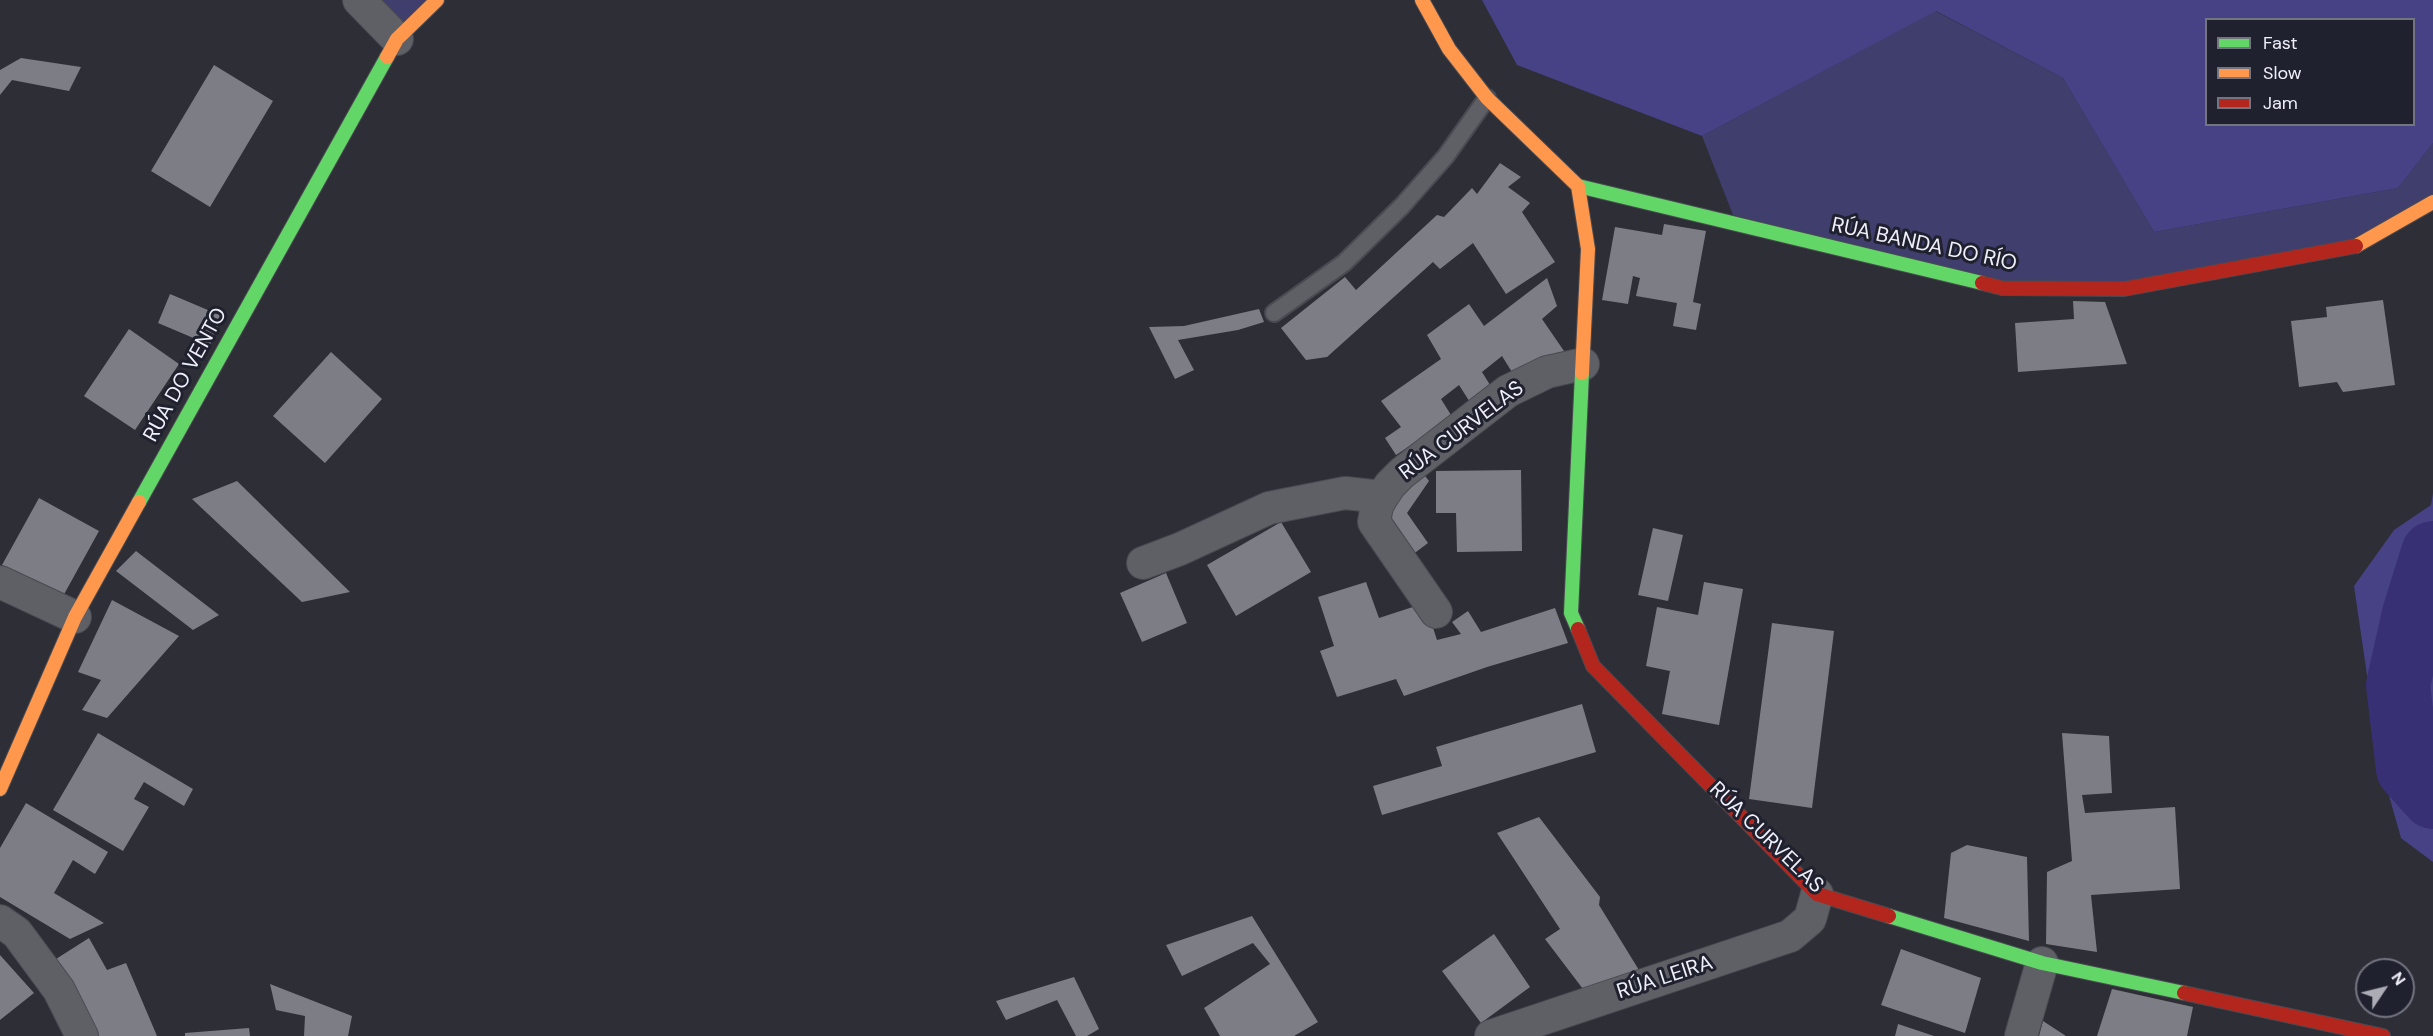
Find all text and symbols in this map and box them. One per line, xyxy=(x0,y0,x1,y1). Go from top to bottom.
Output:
legend xyxy=(2205,18,2415,126)
text: Fast xyxy=(2263,31,2298,55)
text: Slow xyxy=(2263,61,2302,85)
text: Jam xyxy=(2263,91,2298,115)
street label: RÚA BANDA DO RÍO xyxy=(1829,213,2019,277)
street label: RÚA DO VENTO xyxy=(139,304,233,446)
street label: RÚA CURVELAS xyxy=(1395,376,1529,486)
street label: RÚA CURVELAS xyxy=(1704,777,1828,899)
street label: RÚA LEIRA xyxy=(1614,951,1716,1005)
north arrow xyxy=(2355,958,2415,1018)
text: N xyxy=(2387,968,2410,989)

